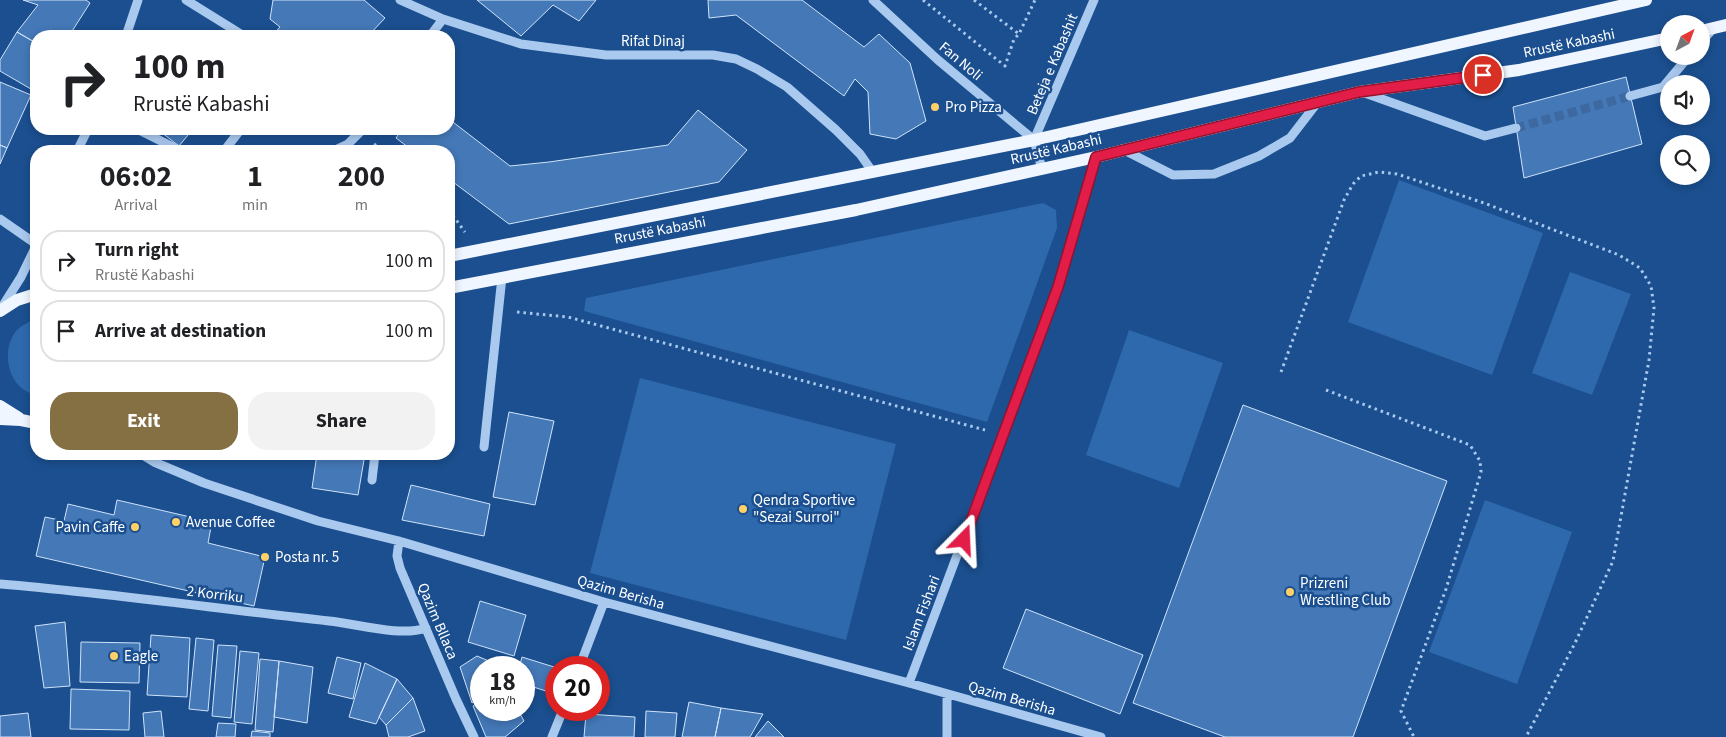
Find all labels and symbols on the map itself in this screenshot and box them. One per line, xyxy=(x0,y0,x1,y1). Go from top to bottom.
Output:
street label: Beteja e Kabashit xyxy=(1022,10,1083,118)
north arrow xyxy=(1660,15,1710,65)
street label: Rrustë Kabashi xyxy=(1521,24,1617,63)
street label: Rifat Dinaj xyxy=(621,31,685,52)
street label: Fan Noli xyxy=(934,37,987,86)
pin xyxy=(1462,54,1504,96)
place label: Pro Pizza xyxy=(945,97,1002,118)
marker: Pro Pizza xyxy=(929,101,941,113)
street label: Rrustë Kabashi xyxy=(1008,129,1104,170)
street label: Rrustë Kabashi xyxy=(612,211,708,250)
place label: Qendra Sportive "Sezai Surroi" xyxy=(753,490,855,528)
marker: Qendra Sportive "Sezai Surroi" xyxy=(737,503,749,515)
place label: Avenue Coffee xyxy=(186,512,275,533)
position arrow xyxy=(937,513,989,565)
marker: Avenue Coffee xyxy=(170,516,182,528)
place label: Pavin Caffe xyxy=(56,517,125,538)
marker: Pavin Caffe xyxy=(129,521,141,533)
place label: Posta nr. 5 xyxy=(275,547,339,568)
marker: Posta nr. 5 xyxy=(259,551,271,563)
street label: Qazim Berisha xyxy=(575,570,667,615)
street label: Islam Fishari xyxy=(897,573,945,654)
place label: Prizreni Wrestling Club xyxy=(1300,573,1390,611)
street label: Qazim Bllaca xyxy=(412,580,463,663)
street label: 2 Korriku xyxy=(186,581,244,608)
marker: Prizreni Wrestling Club xyxy=(1284,586,1296,598)
place label: Eagle xyxy=(124,646,158,667)
marker: Eagle xyxy=(108,650,120,662)
speed limit sign: 20 xyxy=(545,656,610,721)
street label: Qazim Berisha xyxy=(966,676,1058,721)

